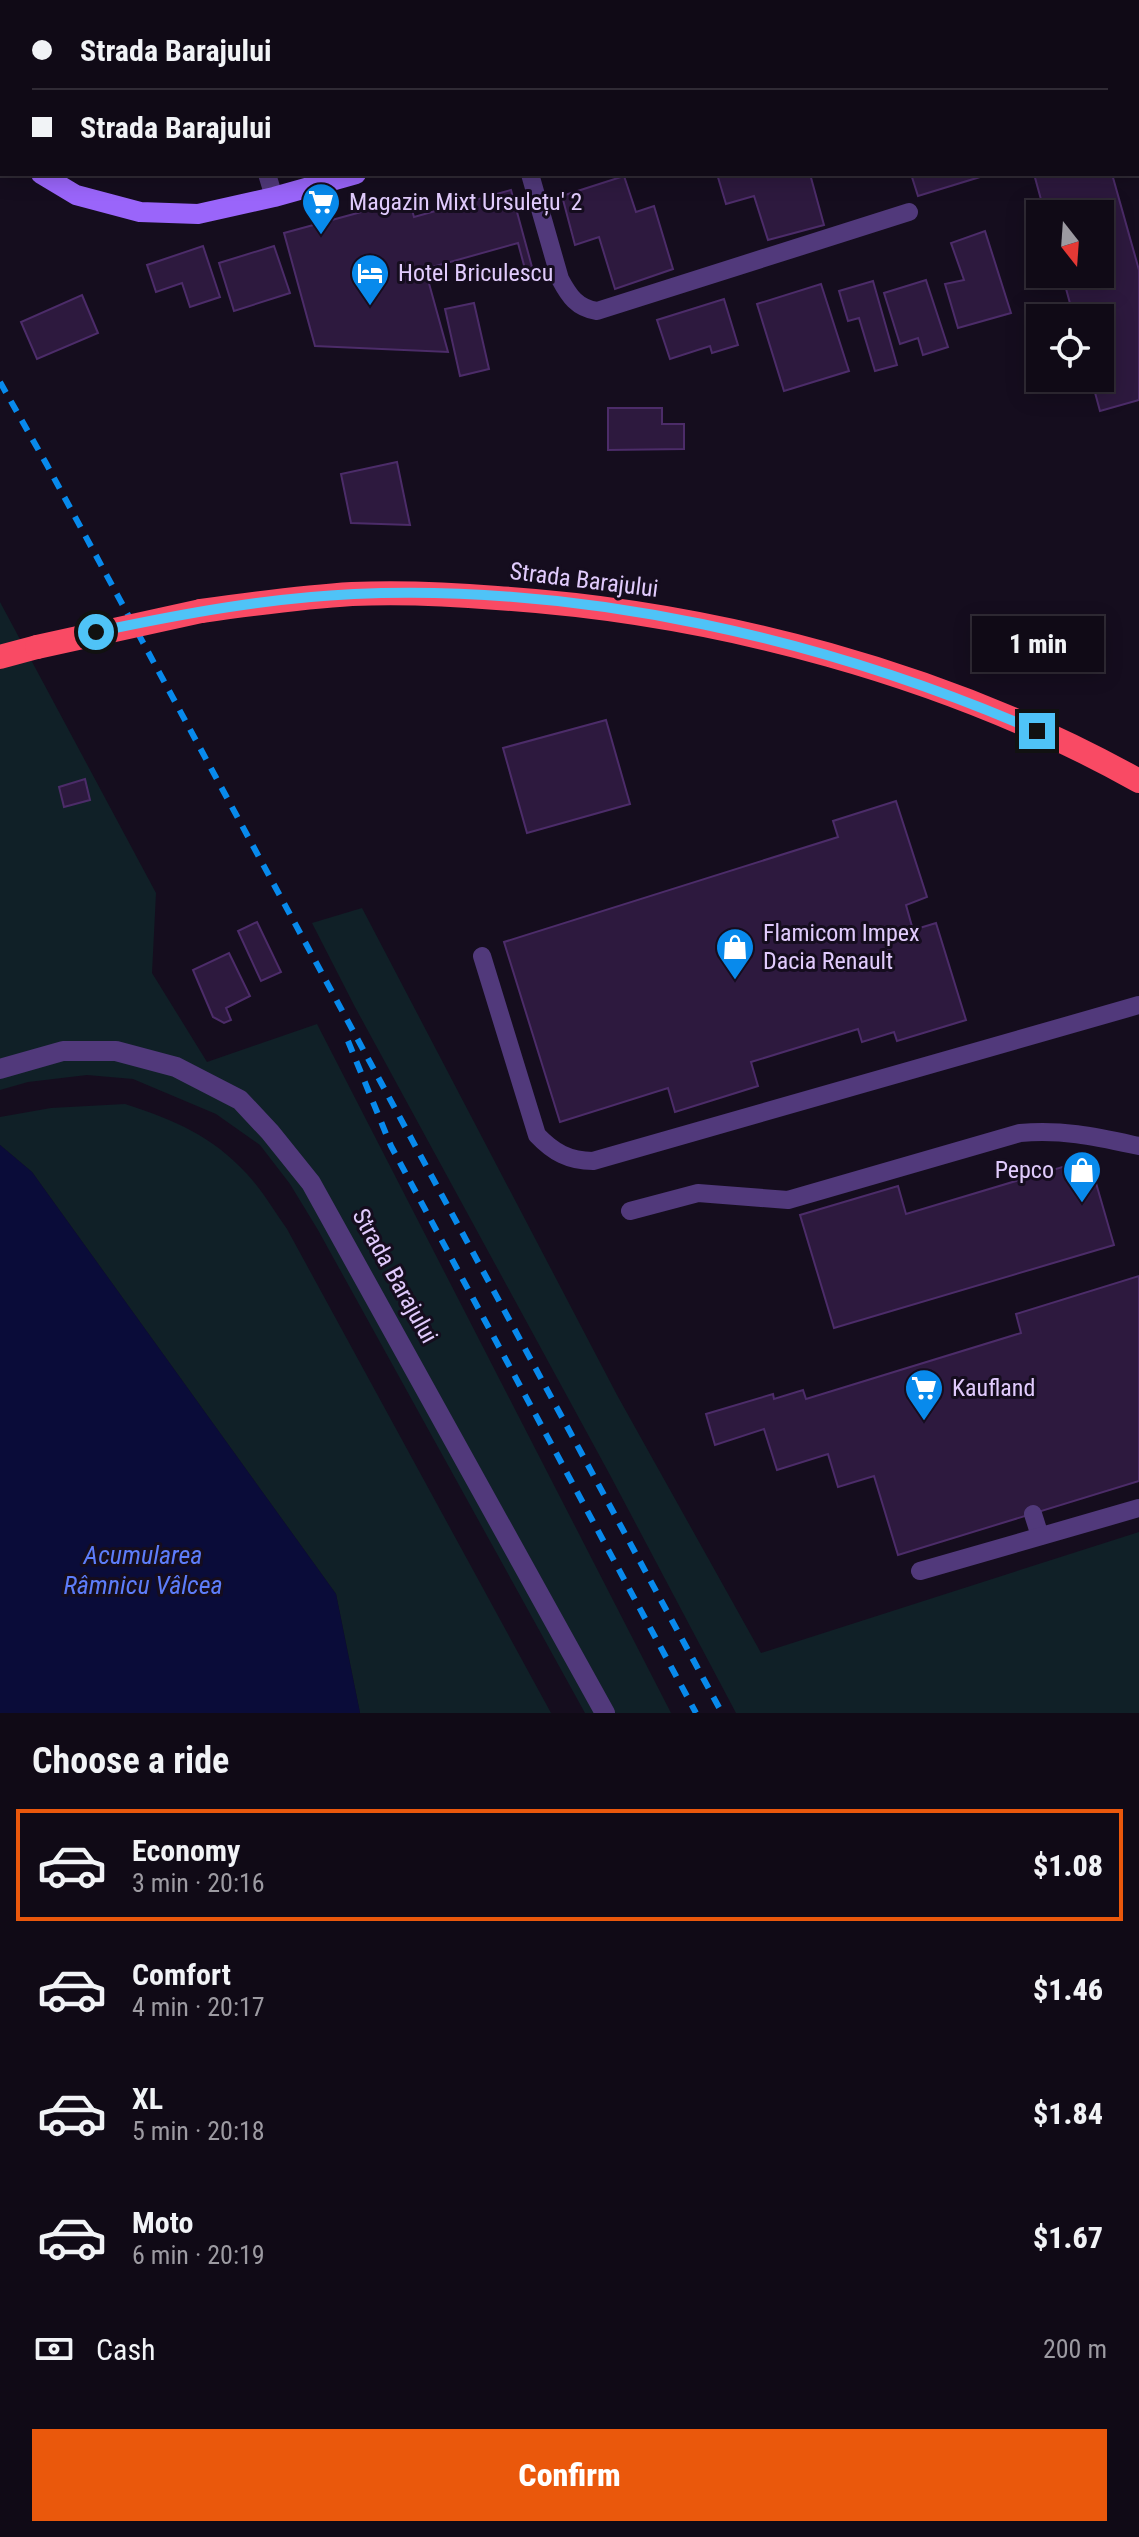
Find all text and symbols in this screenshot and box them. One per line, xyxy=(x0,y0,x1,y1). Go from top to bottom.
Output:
text: Strada Barajului xyxy=(80,33,272,68)
text: Strada Barajului xyxy=(80,110,272,145)
supermarket icon: Magazin Mixt Ursulețu' 2 xyxy=(300,181,342,236)
place label: Magazin Mixt Ursulețu' 2 xyxy=(349,188,582,216)
north arrow xyxy=(1026,200,1114,288)
map controls xyxy=(1026,200,1114,392)
hotel icon: Hotel Briculescu xyxy=(349,252,391,307)
place label: Hotel Briculescu xyxy=(398,259,553,287)
button: locate xyxy=(1026,304,1114,392)
street label: Strada Barajului xyxy=(508,557,660,603)
route start xyxy=(78,614,114,650)
callout: 1 min xyxy=(971,615,1103,671)
text: 1 min xyxy=(1009,629,1067,659)
route end xyxy=(1019,713,1055,749)
place label: Flamicom Impex Dacia Renault xyxy=(763,919,920,975)
shop icon: Flamicom Impex Dacia Renault xyxy=(714,926,756,981)
shop icon: Pepco xyxy=(1061,1149,1103,1204)
place label: Pepco xyxy=(995,1156,1054,1184)
street label: Strada Barajului xyxy=(347,1204,443,1348)
supermarket icon: Kaufland xyxy=(903,1367,945,1422)
place label: Kaufland xyxy=(952,1374,1035,1402)
water label: Acumularea Râmnicu Vâlcea xyxy=(63,1540,223,1600)
text: Choose a ride xyxy=(32,1740,229,1782)
icon: car xyxy=(36,1829,108,1901)
text: Economy xyxy=(132,1833,240,1868)
text: $1.08 xyxy=(1033,1848,1103,1883)
text: 3 min · 20:16 xyxy=(132,1868,265,1898)
icon: car xyxy=(36,1953,108,2025)
text: Comfort xyxy=(132,1957,231,1992)
text: $1.46 xyxy=(1033,1972,1103,2007)
text: 4 min · 20:17 xyxy=(132,1992,265,2022)
icon: car xyxy=(36,2077,108,2149)
text: XL xyxy=(132,2081,163,2116)
text: $1.84 xyxy=(1033,2096,1103,2131)
text: 5 min · 20:18 xyxy=(132,2116,265,2146)
icon: car xyxy=(36,2201,108,2273)
text: Moto xyxy=(132,2205,193,2240)
text: $1.67 xyxy=(1033,2220,1103,2255)
text: 6 min · 20:19 xyxy=(132,2240,265,2270)
icon: cash xyxy=(32,2327,76,2371)
text: Cash xyxy=(96,2332,156,2367)
text: 200 m xyxy=(1043,2334,1107,2364)
button: Confirm xyxy=(32,2429,1107,2521)

